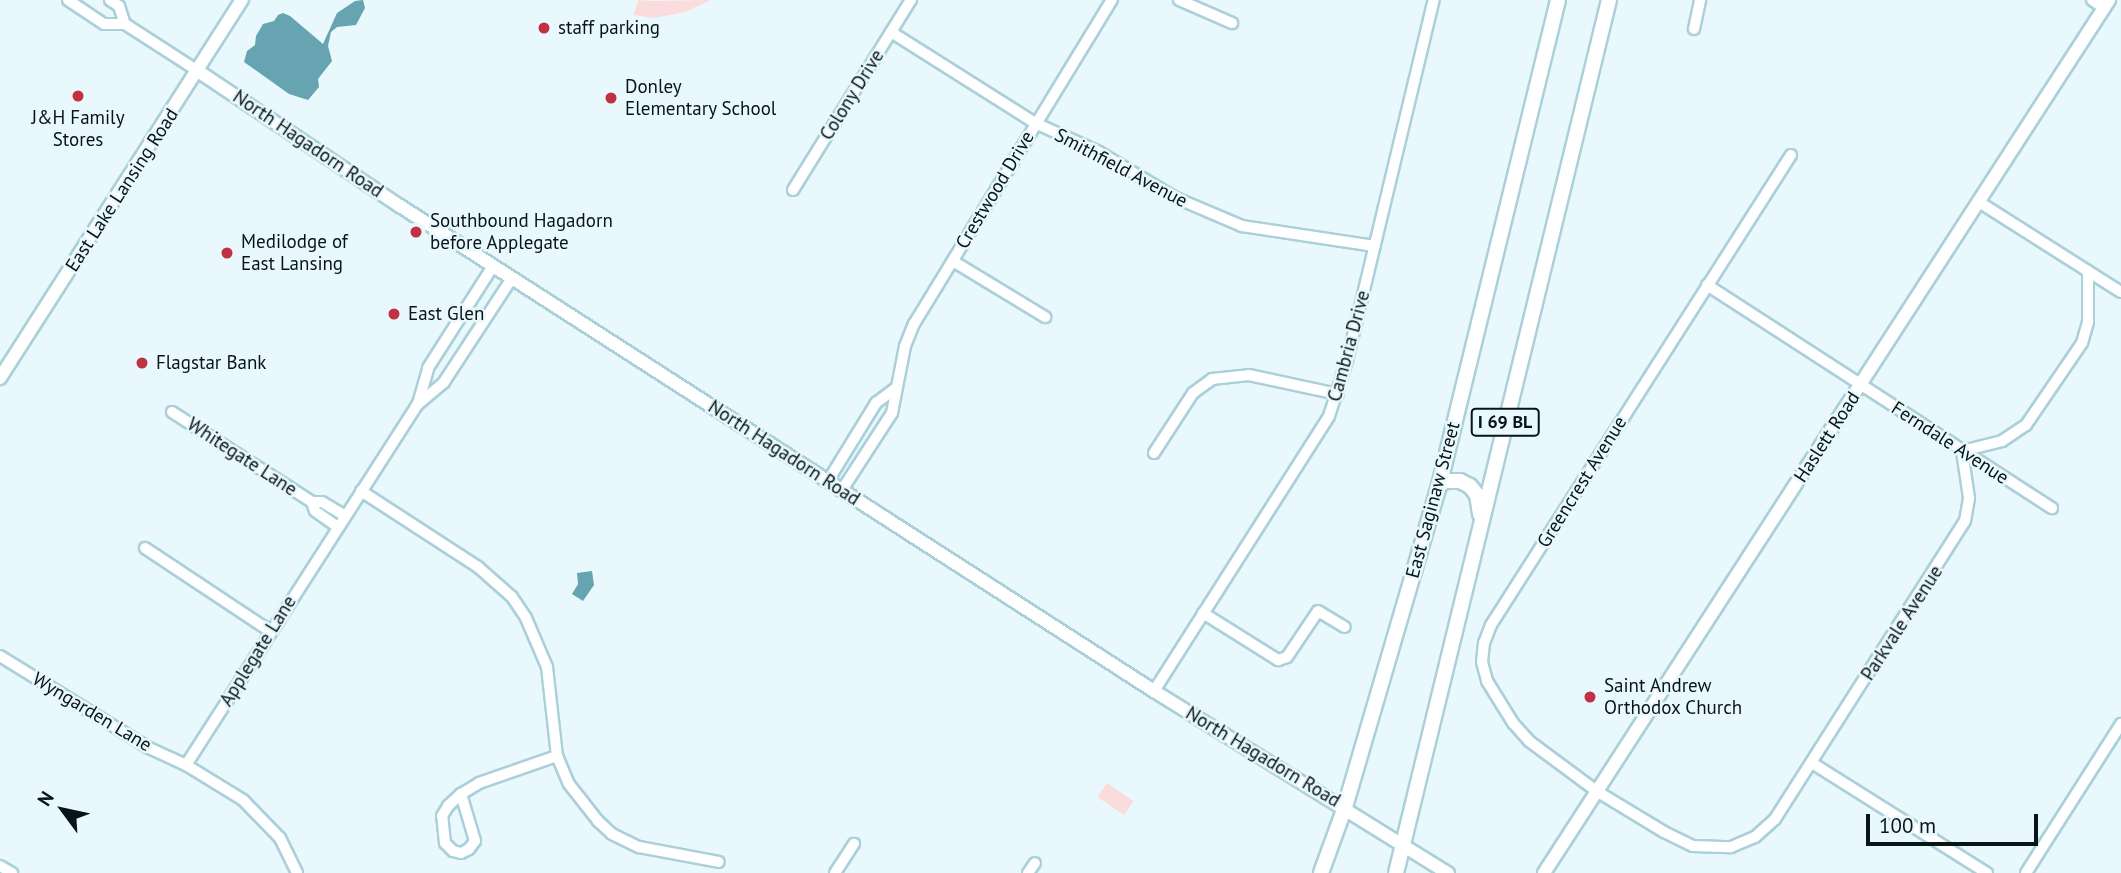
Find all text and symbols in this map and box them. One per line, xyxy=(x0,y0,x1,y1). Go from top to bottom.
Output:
place label: staff parking xyxy=(558,17,660,39)
marker: staff parking xyxy=(536,20,552,36)
street label: Colony Drive xyxy=(815,45,889,145)
place label: Donley Elementary School xyxy=(625,76,777,120)
street label: North Hagadorn Road xyxy=(229,85,387,203)
marker: J&H Family Stores xyxy=(70,88,86,104)
marker: Donley Elementary School xyxy=(603,90,619,106)
street label: East Lake Lansing Road xyxy=(61,104,183,276)
place label: J&H Family Stores xyxy=(31,107,125,151)
street label: Smithfield Avenue xyxy=(1051,123,1191,213)
street label: Crestwood Drive xyxy=(951,127,1039,253)
place label: Southbound Hagadorn before Applegate xyxy=(430,210,613,254)
marker: Southbound Hagadorn before Applegate xyxy=(408,224,424,240)
place label: Medilodge of East Lansing xyxy=(241,231,348,275)
marker: Medilodge of East Lansing xyxy=(219,245,235,261)
street label: Cambria Drive xyxy=(1323,288,1375,404)
place label: East Glen xyxy=(408,303,484,325)
marker: East Glen xyxy=(386,306,402,322)
place label: Flagstar Bank xyxy=(156,352,266,374)
marker: Flagstar Bank xyxy=(134,355,150,371)
street label: Haslett Road xyxy=(1789,387,1865,487)
street label: North Hagadorn Road xyxy=(704,395,864,511)
street label: Ferndale Avenue xyxy=(1887,397,2013,489)
road number: I 69 BL xyxy=(1470,408,1540,436)
street label: Greencrest Avenue xyxy=(1532,412,1632,552)
street label: Whitegate Lane xyxy=(183,413,301,501)
street label: East Saginaw Street xyxy=(1401,419,1465,581)
street label: Parkvale Avenue xyxy=(1856,561,1948,685)
street label: Applegate Lane xyxy=(215,591,301,711)
street label: Wyngarden Lane xyxy=(28,667,156,757)
place label: Saint Andrew Orthodox Church xyxy=(1604,675,1743,719)
marker: Saint Andrew Orthodox Church xyxy=(1582,689,1598,705)
street label: North Hagadorn Road xyxy=(1182,702,1344,812)
north arrow xyxy=(28,775,98,845)
text: N xyxy=(32,787,59,810)
scale bar xyxy=(1869,800,2040,844)
text: 100 m xyxy=(1879,812,1936,839)

